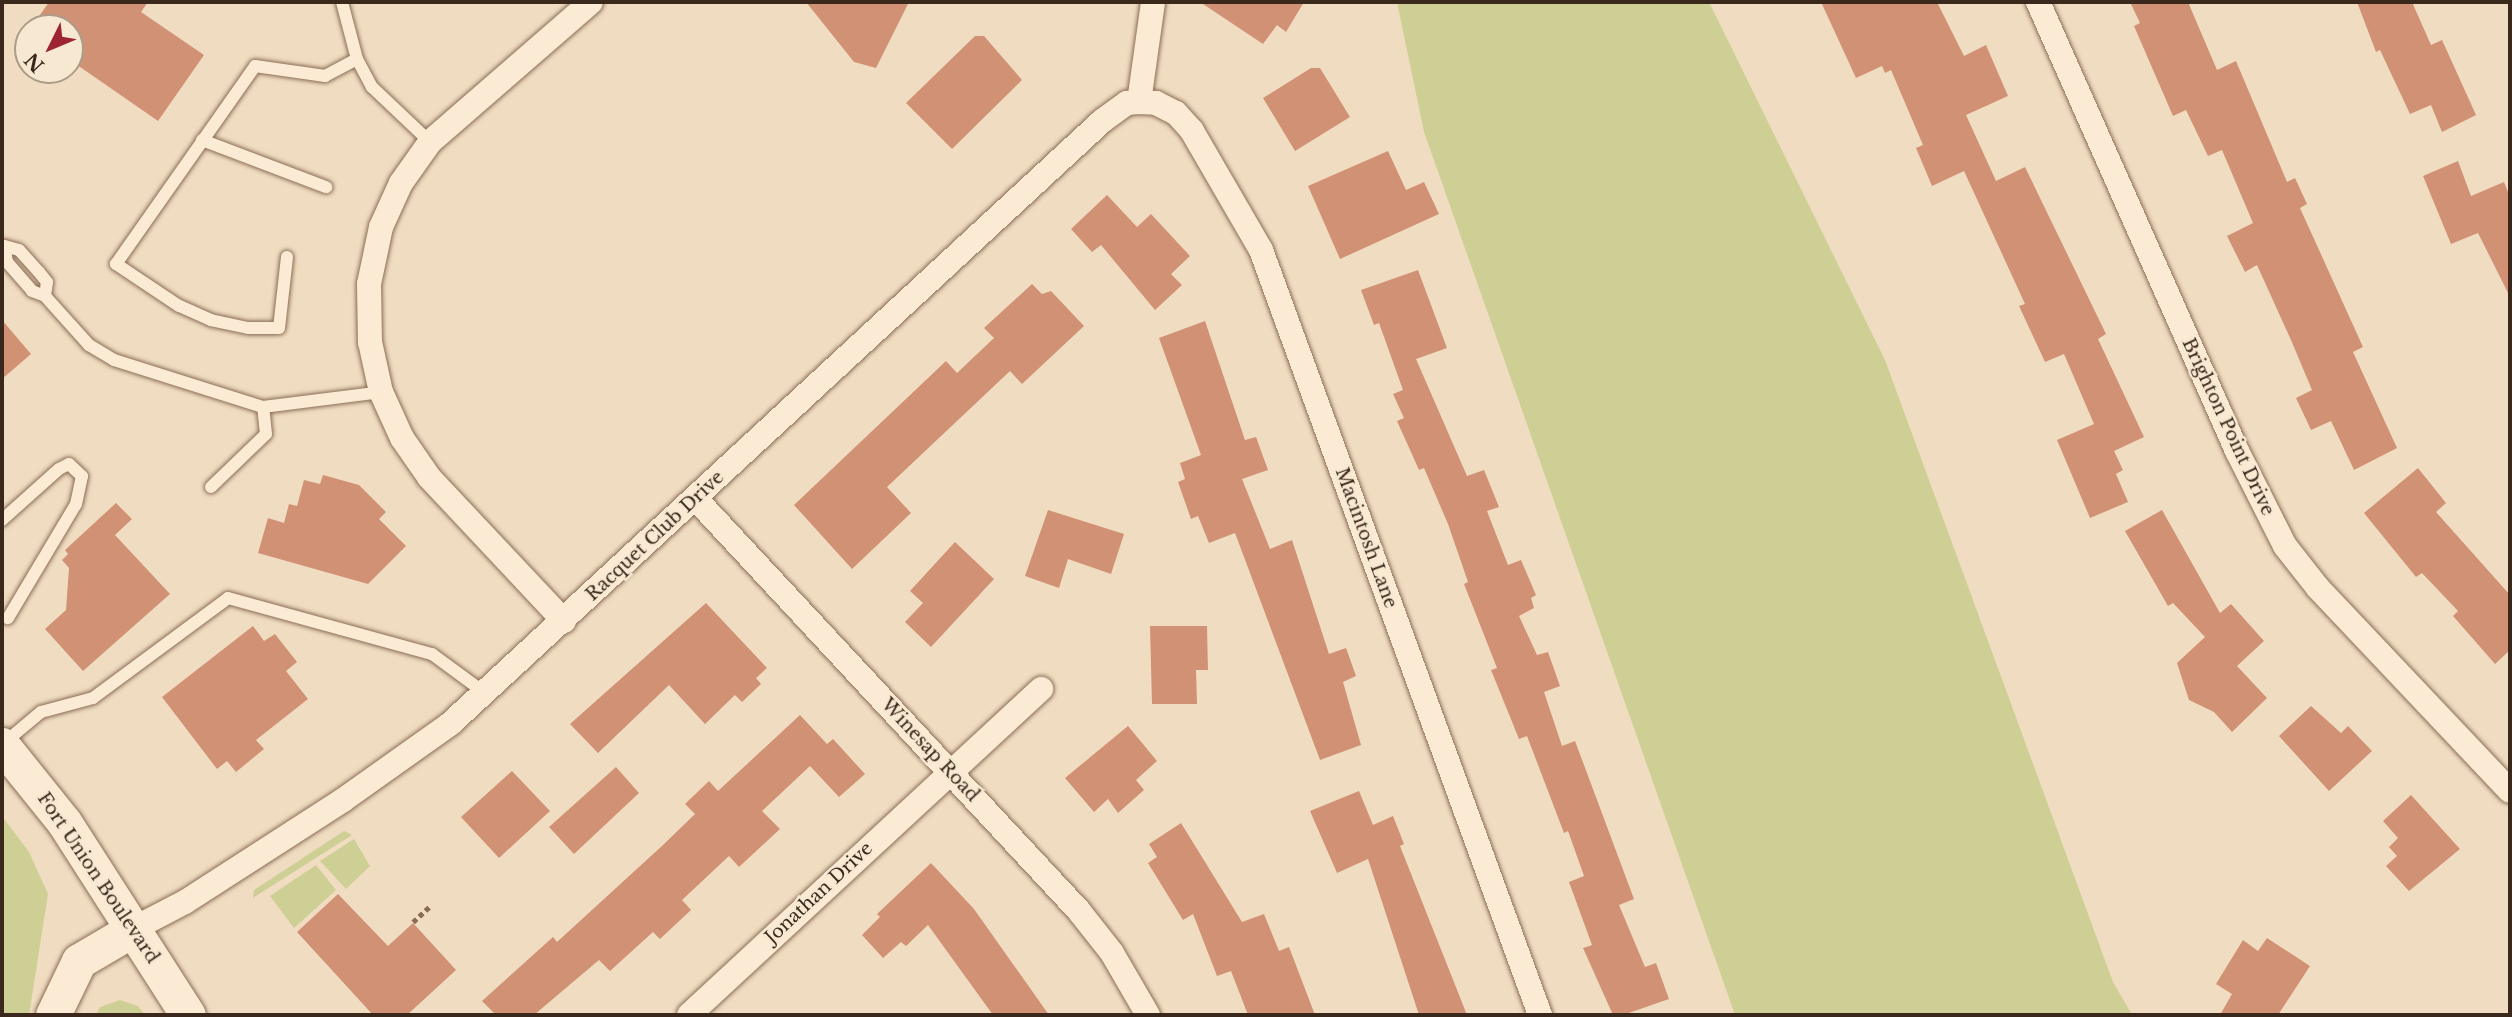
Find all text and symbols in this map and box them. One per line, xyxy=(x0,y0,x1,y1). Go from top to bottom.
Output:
north arrow xyxy=(14,14,84,84)
text: N xyxy=(20,48,49,77)
street label: Brighton Point Drive xyxy=(2177,335,2279,519)
street label: Macintosh Lane xyxy=(1331,465,1401,611)
street label: Racquet Club Drive xyxy=(582,467,728,605)
street label: Winesap Road xyxy=(877,694,983,806)
street label: Fort Union Boulevard xyxy=(33,788,163,968)
street label: Jonathan Drive xyxy=(761,838,877,948)

